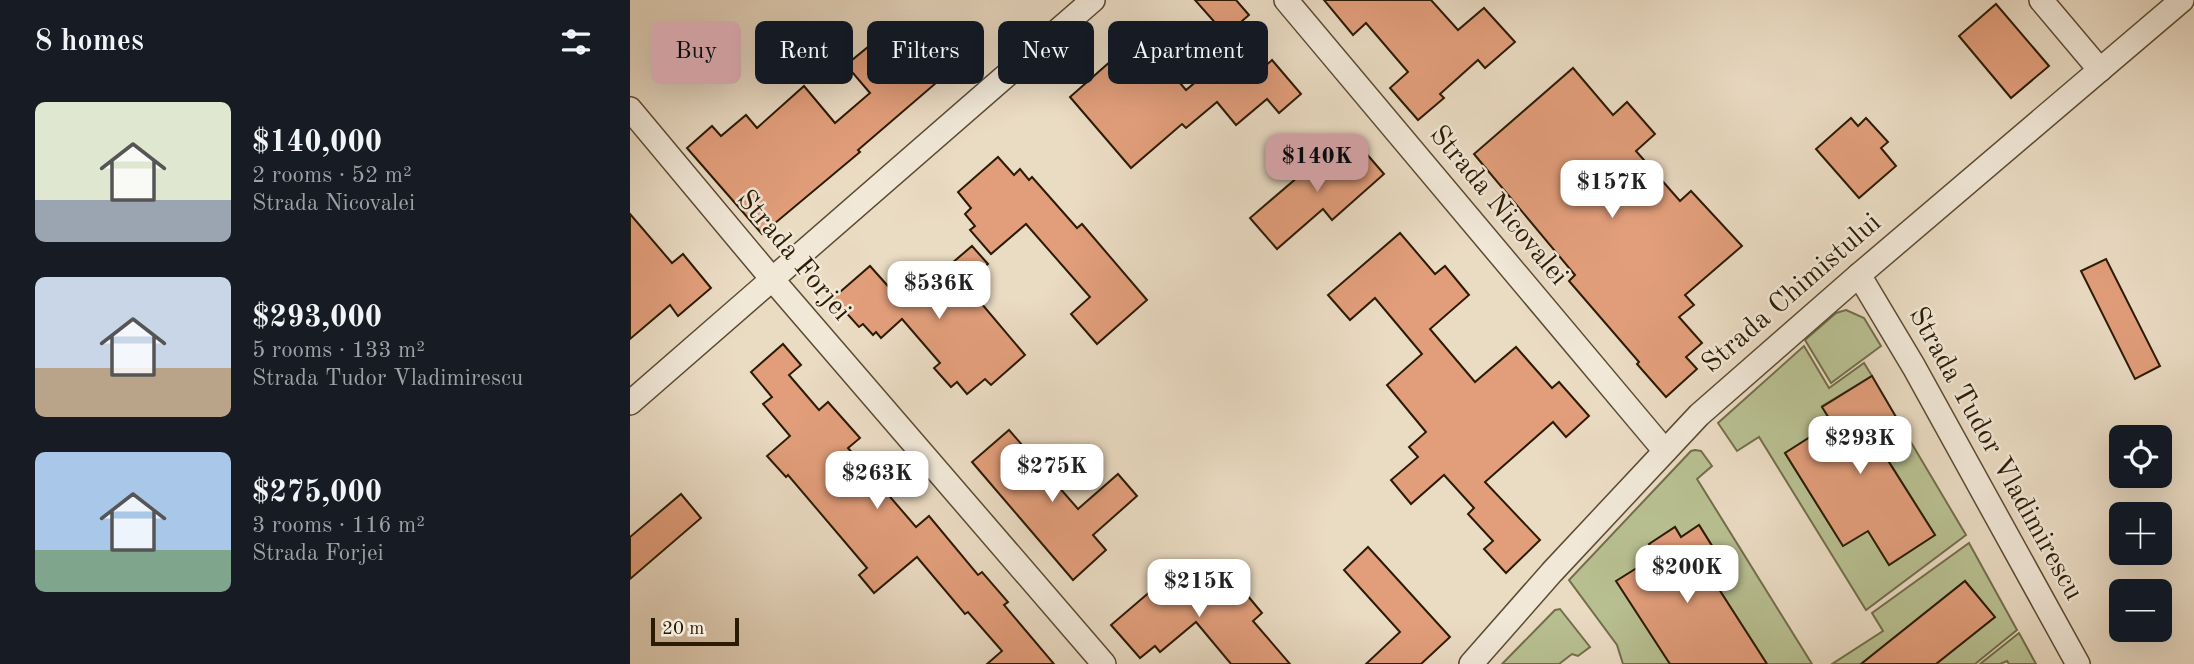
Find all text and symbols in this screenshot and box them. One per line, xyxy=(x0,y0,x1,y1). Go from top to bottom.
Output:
chip: Buy xyxy=(651,21,741,84)
chip: Rent xyxy=(755,21,853,84)
chip: Filters xyxy=(867,21,984,84)
chip: New xyxy=(998,21,1094,84)
chip: Apartment xyxy=(1108,21,1268,84)
icon: filters xyxy=(557,23,595,61)
text: 8 homes xyxy=(35,27,144,57)
street label: Strada Nicovalei xyxy=(1423,121,1573,291)
text: $140,000 xyxy=(252,128,382,158)
icon: home xyxy=(91,130,175,214)
pin: $140K xyxy=(1268,134,1366,194)
text: $140K xyxy=(1281,145,1353,168)
pin: $157K xyxy=(1563,160,1661,220)
text: 2 rooms · 52 m² xyxy=(252,164,412,187)
text: $157K xyxy=(1576,171,1648,194)
street label: Strada Forjei xyxy=(731,186,855,326)
text: Strada Nicovalei xyxy=(252,192,415,215)
street label: Strada Chimistului xyxy=(1697,209,1887,379)
pin: $536K xyxy=(890,262,988,321)
text: $536K xyxy=(903,272,975,295)
text: $293,000 xyxy=(252,303,382,333)
street label: Strada Tudor Vladimirescu xyxy=(1903,303,2087,605)
icon: home xyxy=(91,305,175,389)
text: 5 rooms · 133 m² xyxy=(252,339,425,362)
text: Strada Tudor Vladimirescu xyxy=(252,367,523,390)
pin: $293K xyxy=(1811,416,1909,476)
map controls xyxy=(2109,425,2172,642)
button: locate xyxy=(2109,425,2172,488)
text: $293K xyxy=(1824,427,1896,450)
pin: $275K xyxy=(1003,444,1101,504)
pin: $263K xyxy=(828,452,926,511)
text: $275K xyxy=(1016,455,1088,478)
text: $263K xyxy=(841,462,913,485)
text: $275,000 xyxy=(252,478,382,508)
icon: home xyxy=(91,480,175,564)
button: + xyxy=(2109,502,2172,565)
text: 3 rooms · 116 m² xyxy=(252,514,425,537)
text: Strada Forjei xyxy=(252,542,384,565)
pin: $200K xyxy=(1638,546,1736,605)
text: $200K xyxy=(1651,556,1723,579)
pin: $215K xyxy=(1150,560,1248,619)
text: $215K xyxy=(1163,570,1235,593)
button: − xyxy=(2109,579,2172,642)
scale bar xyxy=(651,615,738,647)
text: 20 m xyxy=(662,620,704,639)

